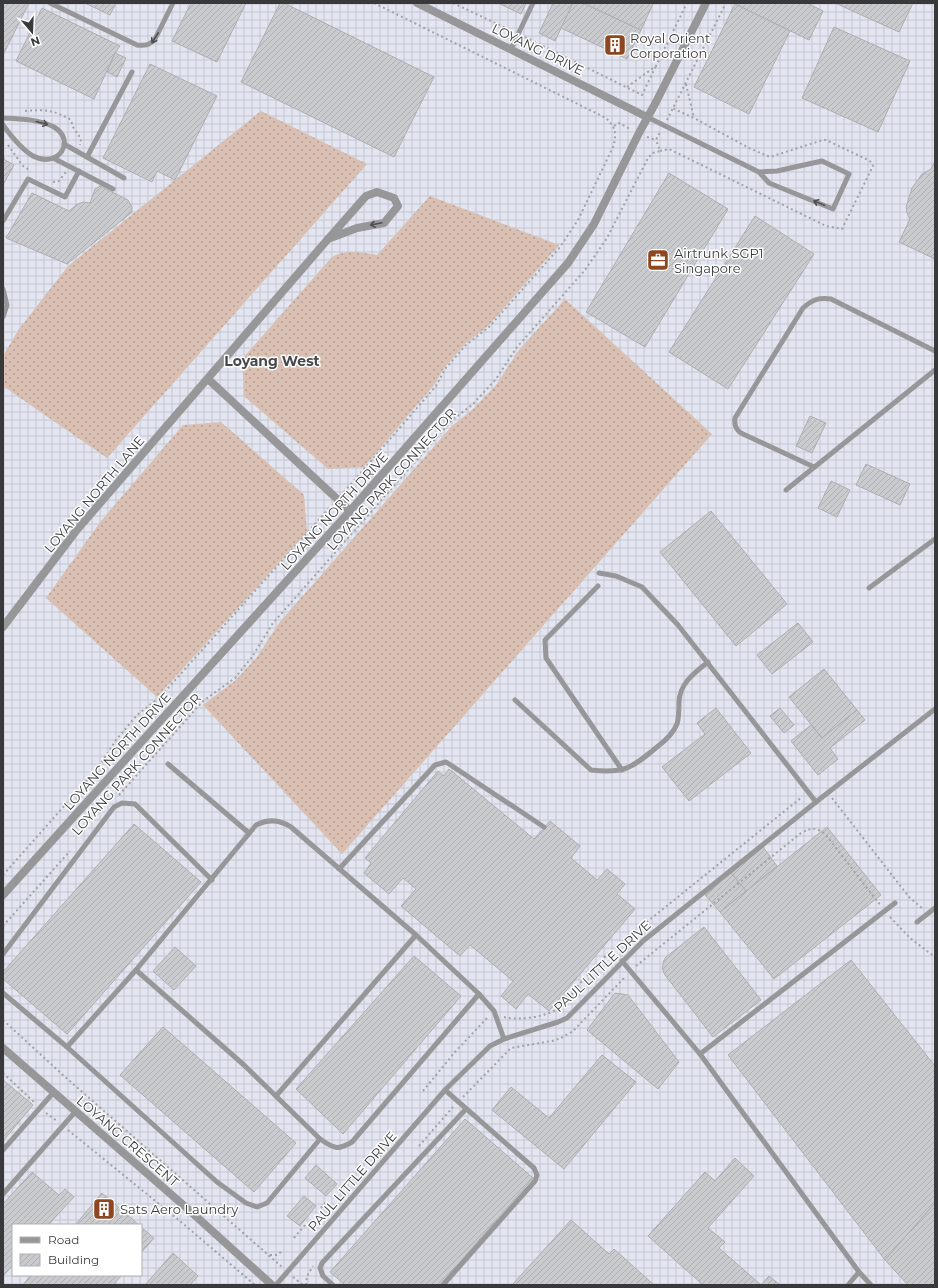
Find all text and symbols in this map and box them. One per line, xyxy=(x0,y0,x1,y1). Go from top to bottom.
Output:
north arrow xyxy=(12,12,52,52)
street label: LOYANG DRIVE xyxy=(489,20,587,78)
place label: Royal Orient Corporation xyxy=(630,30,710,61)
one-way arrow xyxy=(150,32,159,43)
building icon: Royal Orient Corporation xyxy=(602,32,628,58)
text: N xyxy=(29,33,42,50)
one-way arrow xyxy=(35,120,48,127)
one-way arrow xyxy=(814,199,826,207)
one-way arrow xyxy=(370,221,383,229)
place label: Airtrunk SGP1 Singapore xyxy=(674,245,764,276)
office icon: Airtrunk SGP1 Singapore xyxy=(645,247,671,273)
district label: Loyang West xyxy=(224,352,320,370)
street label: LOYANG PARK CONNECTOR xyxy=(323,405,459,553)
street label: LOYANG NORTH LANE xyxy=(40,432,148,556)
street label: LOYANG NORTH DRIVE xyxy=(277,449,391,573)
street label: LOYANG NORTH DRIVE xyxy=(60,689,174,813)
street label: LOYANG PARK CONNECTOR xyxy=(68,690,204,838)
street label: PAUL LITTLE DRIVE xyxy=(550,917,654,1015)
street label: LOYANG CRESCENT xyxy=(74,1092,183,1190)
street label: PAUL LITTLE DRIVE xyxy=(304,1128,400,1234)
building icon: Sats Aero Laundry xyxy=(91,1196,117,1222)
place label: Sats Aero Laundry xyxy=(120,1201,239,1217)
legend xyxy=(12,1224,142,1276)
text: Road xyxy=(48,1232,79,1247)
text: Building xyxy=(48,1252,99,1267)

